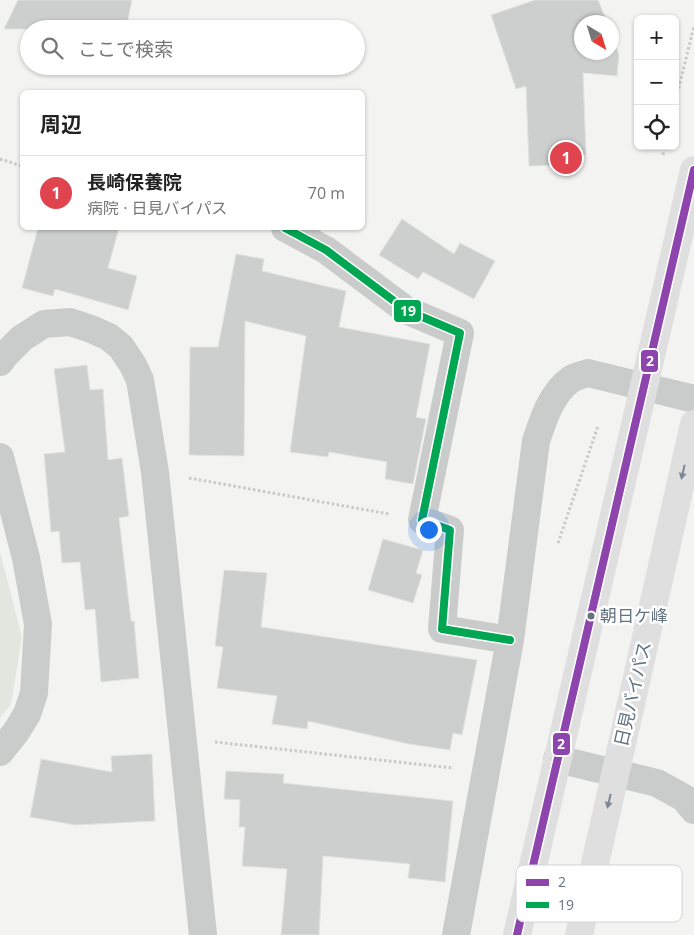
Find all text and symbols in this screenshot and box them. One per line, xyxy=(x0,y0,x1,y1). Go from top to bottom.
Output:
north arrow xyxy=(574,15,619,60)
map controls xyxy=(634,15,679,150)
button: + xyxy=(634,15,679,60)
search box xyxy=(20,20,365,75)
icon: search xyxy=(38,34,66,62)
text: ここで検索 xyxy=(78,36,173,62)
button: − xyxy=(634,60,679,105)
button: locate xyxy=(634,105,679,150)
text: 周辺 xyxy=(40,110,82,138)
pin: 1 xyxy=(550,139,582,177)
text: 長崎保養院 xyxy=(87,169,182,195)
text: 1 xyxy=(51,182,61,204)
text: 70 m xyxy=(308,182,345,204)
text: 病院 · 日見バイパス xyxy=(87,197,227,219)
line badge: 19 xyxy=(393,299,422,323)
text: 19 xyxy=(400,301,416,320)
line badge: 2 xyxy=(640,349,659,373)
text: 2 xyxy=(646,351,654,370)
one-way arrow xyxy=(679,464,687,479)
your location xyxy=(416,517,442,543)
place label: 朝日ケ峰 xyxy=(600,604,668,627)
marker: 朝日ケ峰 xyxy=(586,611,596,621)
street label: 日見バイパス xyxy=(608,639,656,749)
line badge: 2 xyxy=(552,732,571,756)
text: 2 xyxy=(557,734,565,753)
one-way arrow xyxy=(605,793,613,808)
legend xyxy=(516,865,682,922)
text: 2 xyxy=(558,872,566,891)
text: 19 xyxy=(558,895,574,914)

